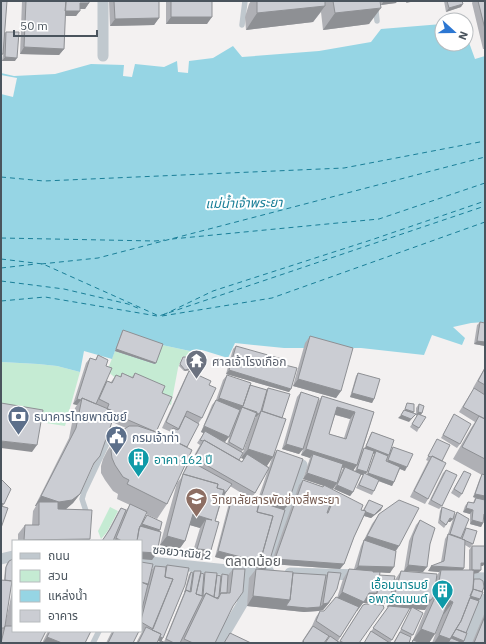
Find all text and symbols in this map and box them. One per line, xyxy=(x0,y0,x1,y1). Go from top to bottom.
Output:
scale bar xyxy=(14,12,97,38)
north arrow xyxy=(434,12,474,52)
text: 50 m xyxy=(20,18,48,33)
text: N xyxy=(455,29,471,42)
water label: แม่น้ำเจ้าพระยา xyxy=(205,193,283,212)
temple icon: ศาลเจ้าโรงเกือก xyxy=(183,348,209,381)
place label: ศาลเจ้าโรงเกือก xyxy=(212,354,286,369)
bank icon: ธนาคารไทยพาณิชย์ xyxy=(5,403,31,436)
place label: ธนาคารไทยพาณิชย์ xyxy=(34,409,127,424)
public building icon: กรมเจ้าท่า xyxy=(104,424,130,457)
place label: กรมเจ้าท่า xyxy=(132,430,179,445)
building icon: อาคา 162 ปี xyxy=(126,446,152,479)
place label: อาคา 162 ปี xyxy=(154,452,213,467)
school or university icon: วิทยาลัยสารพัดช่างสี่พระยา xyxy=(183,486,209,519)
place label: วิทยาลัยสารพัดช่างสี่พระยา xyxy=(211,491,340,507)
legend xyxy=(12,540,142,632)
street label: ซอยวาณิช 2 xyxy=(152,541,212,563)
text: ถนน xyxy=(48,548,70,563)
district label: ตลาดน้อย xyxy=(225,552,281,570)
text: สวน xyxy=(48,568,68,583)
place label: เอื้อมนารมย์ อพาร์ตเมนต์ xyxy=(369,576,428,606)
building icon: เอื้อมนารมย์ อพาร์ตเมนต์ xyxy=(430,578,456,611)
text: แหล่งน้ำ xyxy=(48,587,87,603)
text: อาคาร xyxy=(48,608,78,623)

